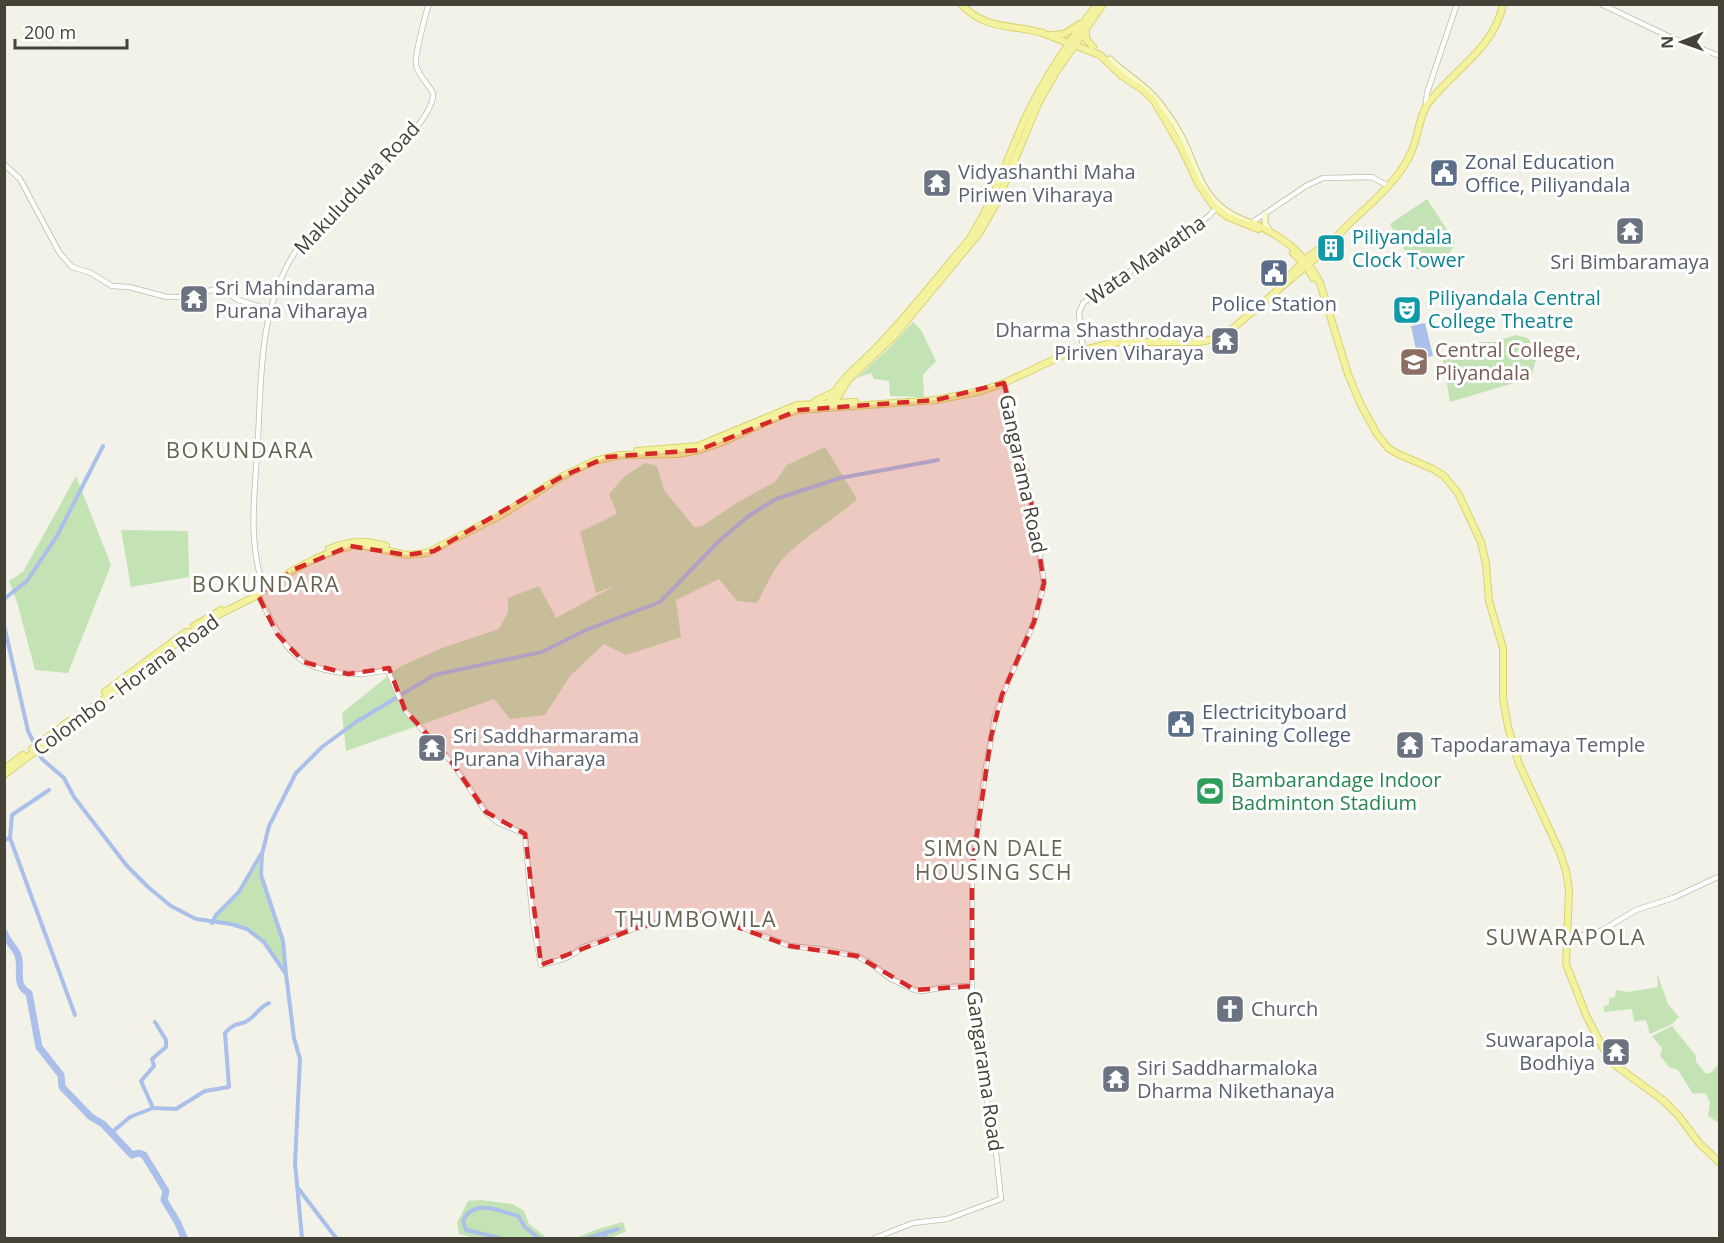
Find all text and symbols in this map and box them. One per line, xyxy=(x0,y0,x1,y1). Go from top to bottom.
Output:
scale bar xyxy=(15,12,128,50)
north arrow xyxy=(1652,12,1712,72)
text: 200 m xyxy=(24,20,76,44)
text: N xyxy=(1656,36,1678,49)
street label: Makuluduwa Road xyxy=(288,115,426,260)
place label: Zonal Education Office, Piliyandala xyxy=(1465,148,1630,198)
public building icon: Zonal Education Office, Piliyandala xyxy=(1428,157,1460,189)
place label: Vidyashanthi Maha Piriwen Viharaya xyxy=(958,158,1136,208)
temple icon: Vidyashanthi Maha Piriwen Viharaya xyxy=(921,167,953,199)
street label: Wata Mawatha xyxy=(1081,209,1210,311)
temple icon: Sri Bimbaramaya xyxy=(1614,215,1646,247)
place label: Piliyandala Clock Tower xyxy=(1352,223,1465,273)
building icon: Piliyandala Clock Tower xyxy=(1315,232,1347,264)
place label: Sri Bimbaramaya xyxy=(1550,248,1710,275)
public building icon: Police Station xyxy=(1258,257,1290,289)
place label: Sri Mahindarama Purana Viharaya xyxy=(215,274,375,324)
temple icon: Sri Mahindarama Purana Viharaya xyxy=(178,283,210,315)
place label: Piliyandala Central College Theatre xyxy=(1428,284,1601,334)
place label: Police Station xyxy=(1211,290,1337,317)
theatre icon: Piliyandala Central College Theatre xyxy=(1391,294,1423,326)
place label: Dharma Shasthrodaya Piriven Viharaya xyxy=(995,316,1204,366)
temple icon: Dharma Shasthrodaya Piriven Viharaya xyxy=(1209,325,1241,357)
place label: Central College, Pliyandala xyxy=(1435,336,1581,386)
school or university icon: Central College, Pliyandala xyxy=(1398,346,1430,378)
street label: Gangarama Road xyxy=(993,392,1054,556)
district label: BOKUNDARA xyxy=(166,434,314,464)
district label: BOKUNDARA xyxy=(192,568,340,598)
street label: Colombo - Horana Road xyxy=(27,608,224,761)
place label: Electricityboard Training College xyxy=(1202,698,1351,748)
public building icon: Electricityboard Training College xyxy=(1165,708,1197,740)
place label: Sri Saddharmarama Purana Viharaya xyxy=(453,722,639,772)
temple icon: Tapodaramaya Temple xyxy=(1394,729,1426,761)
place label: Tapodaramaya Temple xyxy=(1431,731,1645,758)
temple icon: Sri Saddharmarama Purana Viharaya xyxy=(416,732,448,764)
place label: Bambarandage Indoor Badminton Stadium xyxy=(1231,766,1441,816)
sports icon: Bambarandage Indoor Badminton Stadium xyxy=(1194,775,1226,807)
district label: SIMON DALE HOUSING SCH xyxy=(915,834,1073,886)
district label: THUMBOWILA xyxy=(615,903,777,933)
district label: SUWARAPOLA xyxy=(1486,921,1646,951)
street label: Gangarama Road xyxy=(961,989,1010,1153)
church icon: Church xyxy=(1214,993,1246,1025)
place label: Church xyxy=(1251,995,1318,1022)
place label: Suwarapola Bodhiya xyxy=(1485,1026,1595,1076)
temple icon: Suwarapola Bodhiya xyxy=(1600,1036,1632,1068)
place label: Siri Saddharmaloka Dharma Nikethanaya xyxy=(1137,1054,1335,1104)
temple icon: Siri Saddharmaloka Dharma Nikethanaya xyxy=(1100,1063,1132,1095)

